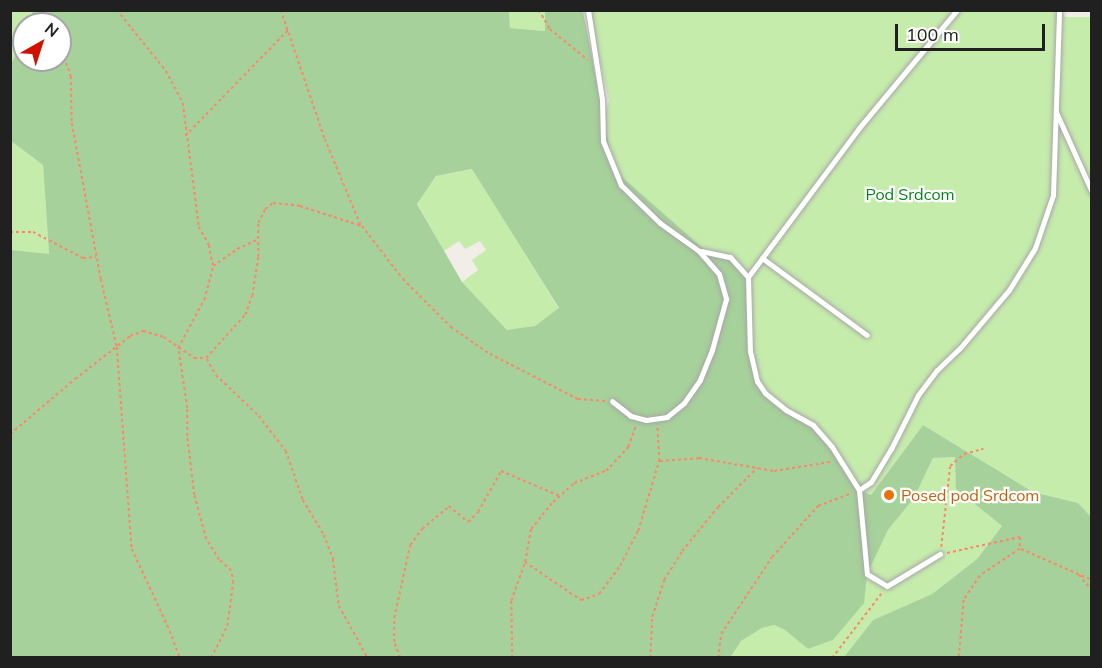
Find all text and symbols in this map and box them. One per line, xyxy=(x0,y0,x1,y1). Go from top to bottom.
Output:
north arrow xyxy=(12,12,72,72)
scale bar xyxy=(898,12,1048,50)
text: N xyxy=(41,18,63,41)
text: 100 m xyxy=(906,23,959,46)
park label: Pod Srdcom xyxy=(865,184,955,204)
place label: Posed pod Srdcom xyxy=(901,485,1039,505)
marker: Posed pod Srdcom xyxy=(882,488,896,502)

